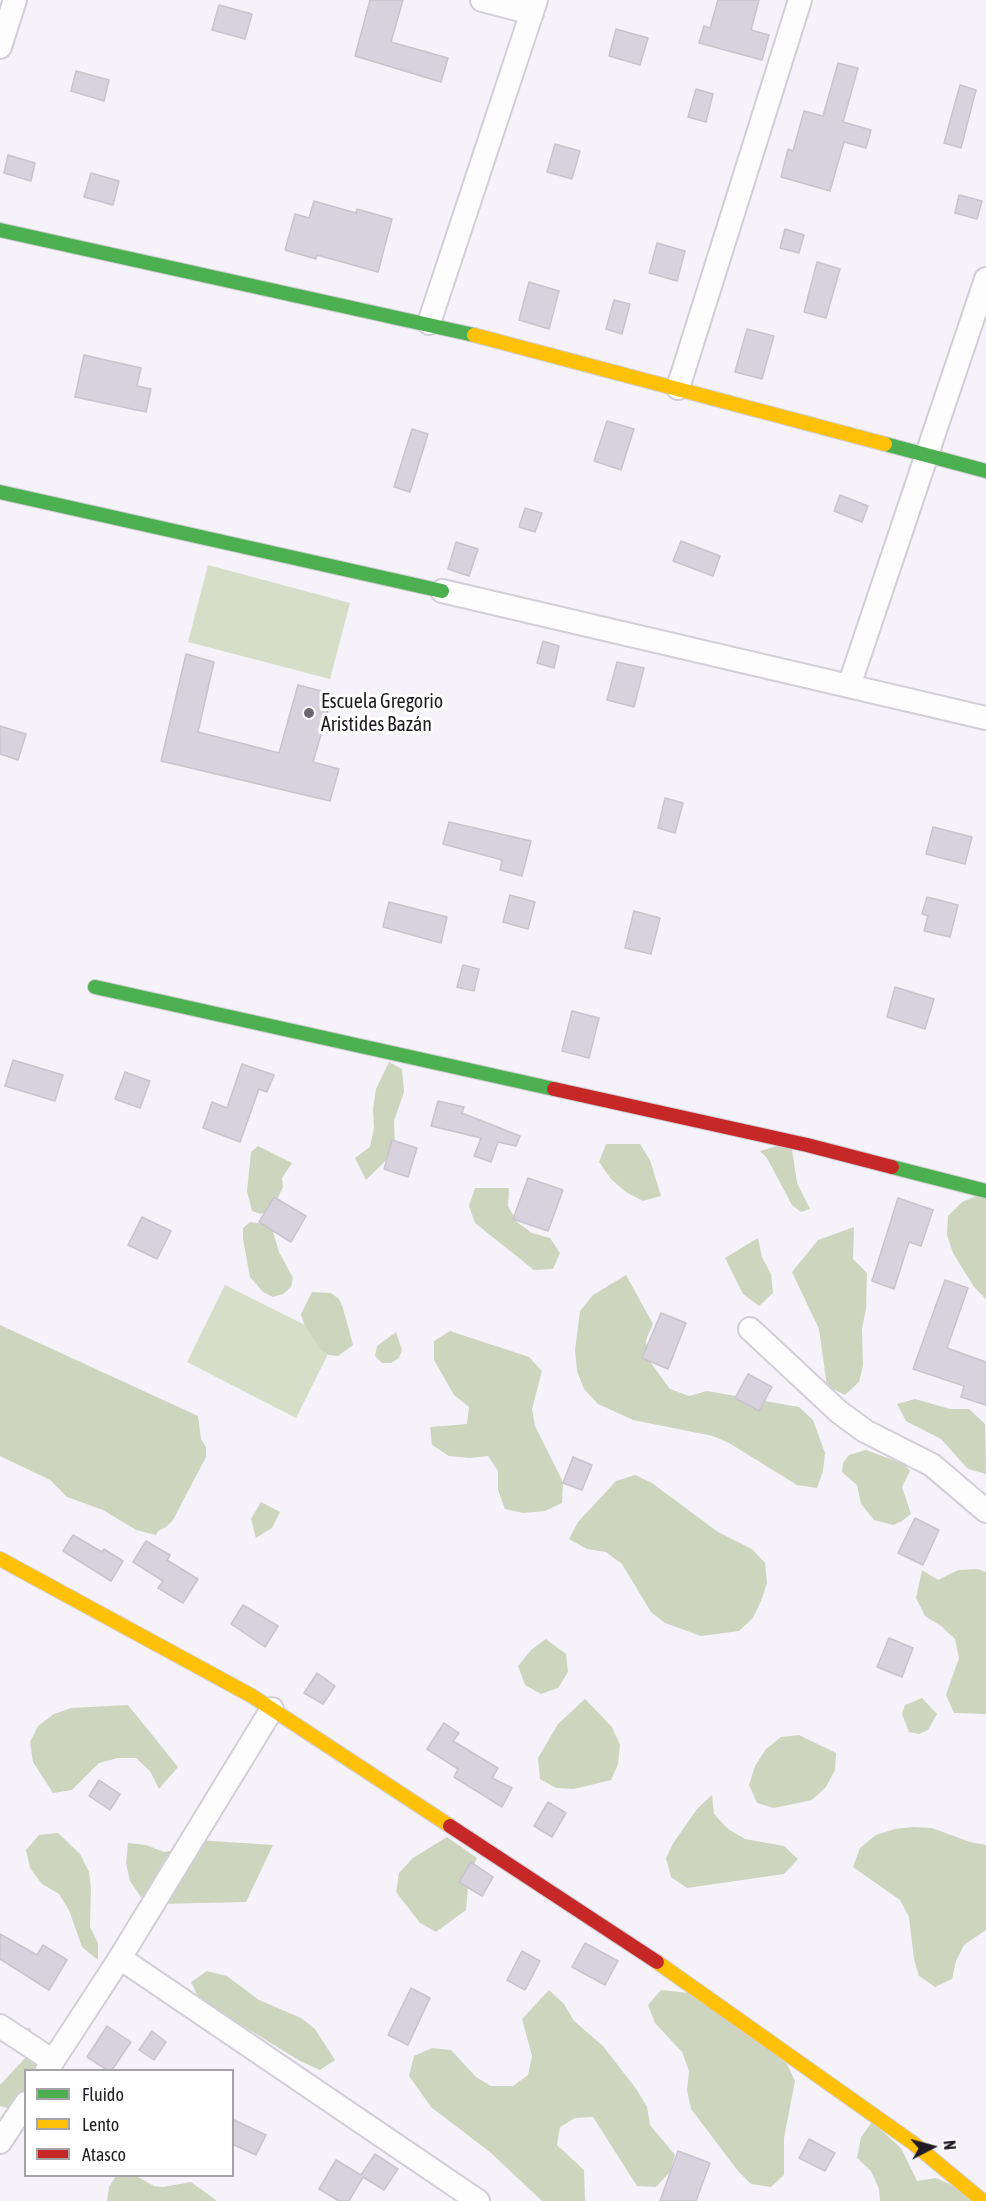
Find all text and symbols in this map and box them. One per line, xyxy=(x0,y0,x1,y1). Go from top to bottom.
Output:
place label: Escuela Gregorio Aristides Bazán xyxy=(321,690,443,737)
marker: Escuela Gregorio Aristides Bazán xyxy=(302,706,316,720)
legend xyxy=(24,2069,234,2177)
text: Fluido xyxy=(82,2084,124,2105)
text: Lento xyxy=(82,2114,119,2135)
north arrow xyxy=(902,2117,962,2177)
text: N xyxy=(940,2139,959,2151)
text: Atasco xyxy=(82,2144,126,2165)

